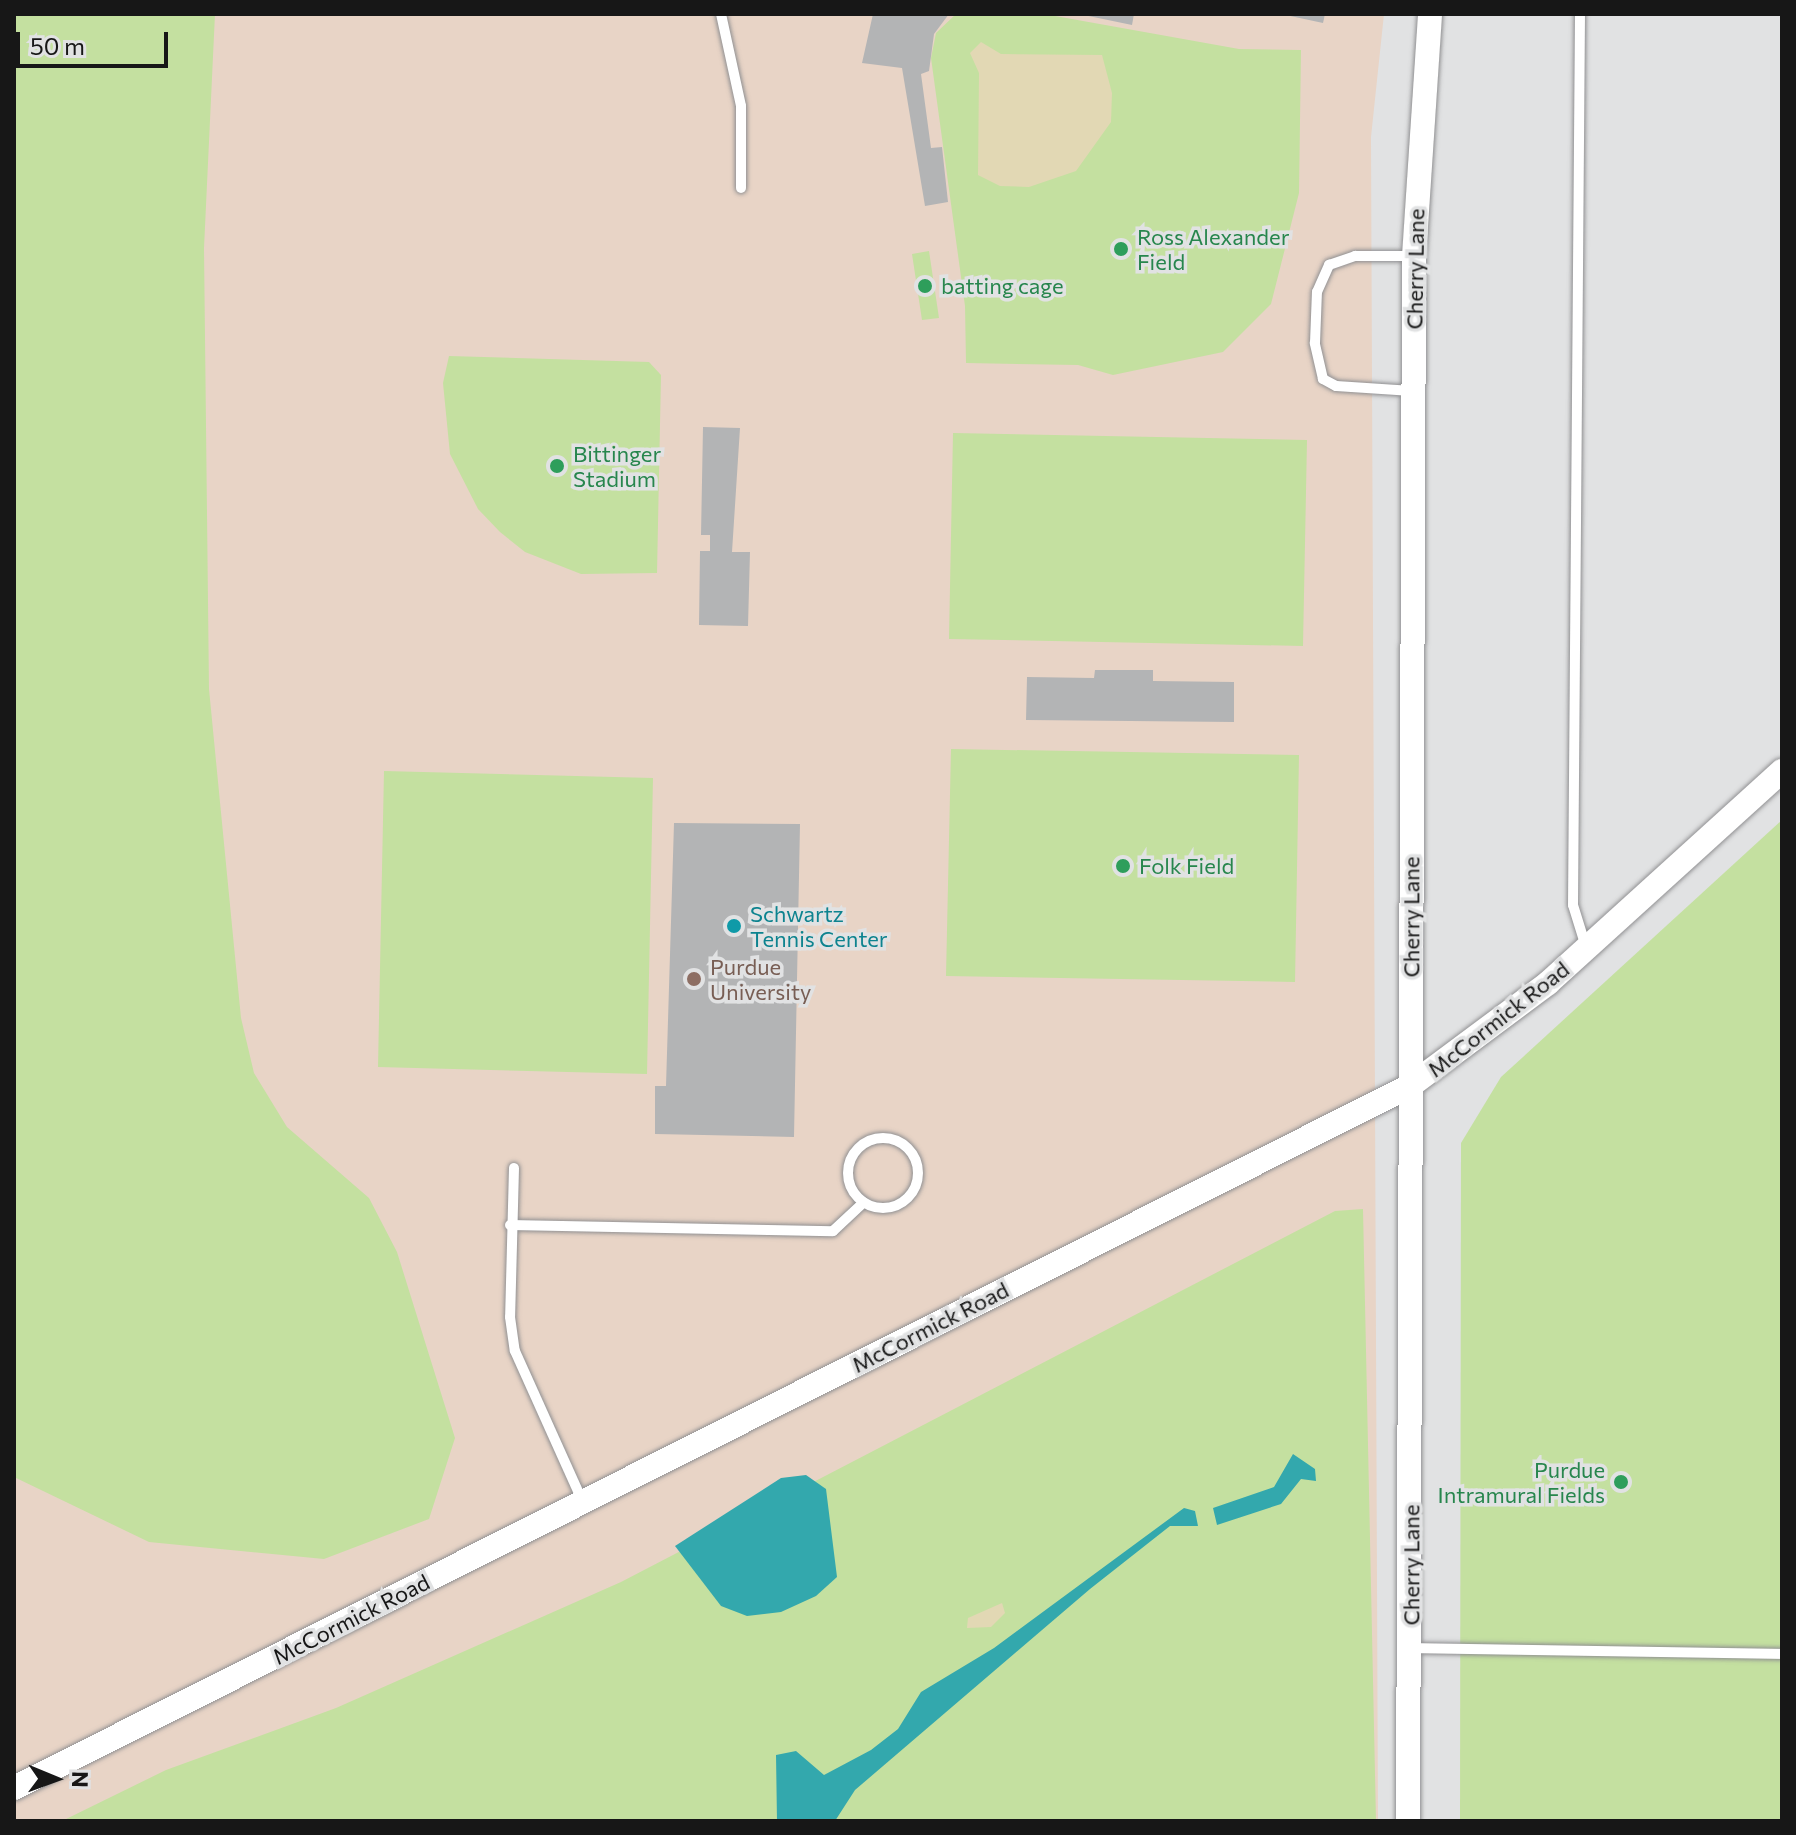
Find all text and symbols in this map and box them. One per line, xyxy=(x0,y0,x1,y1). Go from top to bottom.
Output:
scale bar xyxy=(20,16,172,66)
text: 50 m xyxy=(30,31,85,60)
street label: Cherry Lane xyxy=(1401,208,1429,330)
place label: Ross Alexander Field xyxy=(1137,223,1289,274)
marker: Ross Alexander Field xyxy=(1112,240,1130,258)
place label: batting cage xyxy=(941,273,1064,299)
marker: batting cage xyxy=(916,277,934,295)
place label: Bittinger Stadium xyxy=(573,440,661,492)
marker: Bittinger Stadium xyxy=(548,457,566,475)
place label: Folk Field xyxy=(1139,853,1234,879)
marker: Folk Field xyxy=(1114,857,1132,875)
street label: Cherry Lane xyxy=(1398,857,1424,977)
place label: Schwartz Tennis Center xyxy=(750,900,888,952)
marker: Schwartz Tennis Center xyxy=(725,917,743,935)
place label: Purdue University xyxy=(710,953,811,1004)
street label: McCormick Road xyxy=(1422,956,1574,1082)
marker: Purdue University xyxy=(685,970,703,988)
street label: McCormick Road xyxy=(847,1276,1013,1378)
place label: Purdue Intramural Fields xyxy=(1438,1456,1605,1508)
marker: Purdue Intramural Fields xyxy=(1612,1473,1630,1491)
street label: Cherry Lane xyxy=(1398,1505,1424,1625)
street label: McCormick Road xyxy=(268,1568,434,1670)
north arrow xyxy=(16,1739,96,1819)
text: N xyxy=(67,1771,94,1788)

